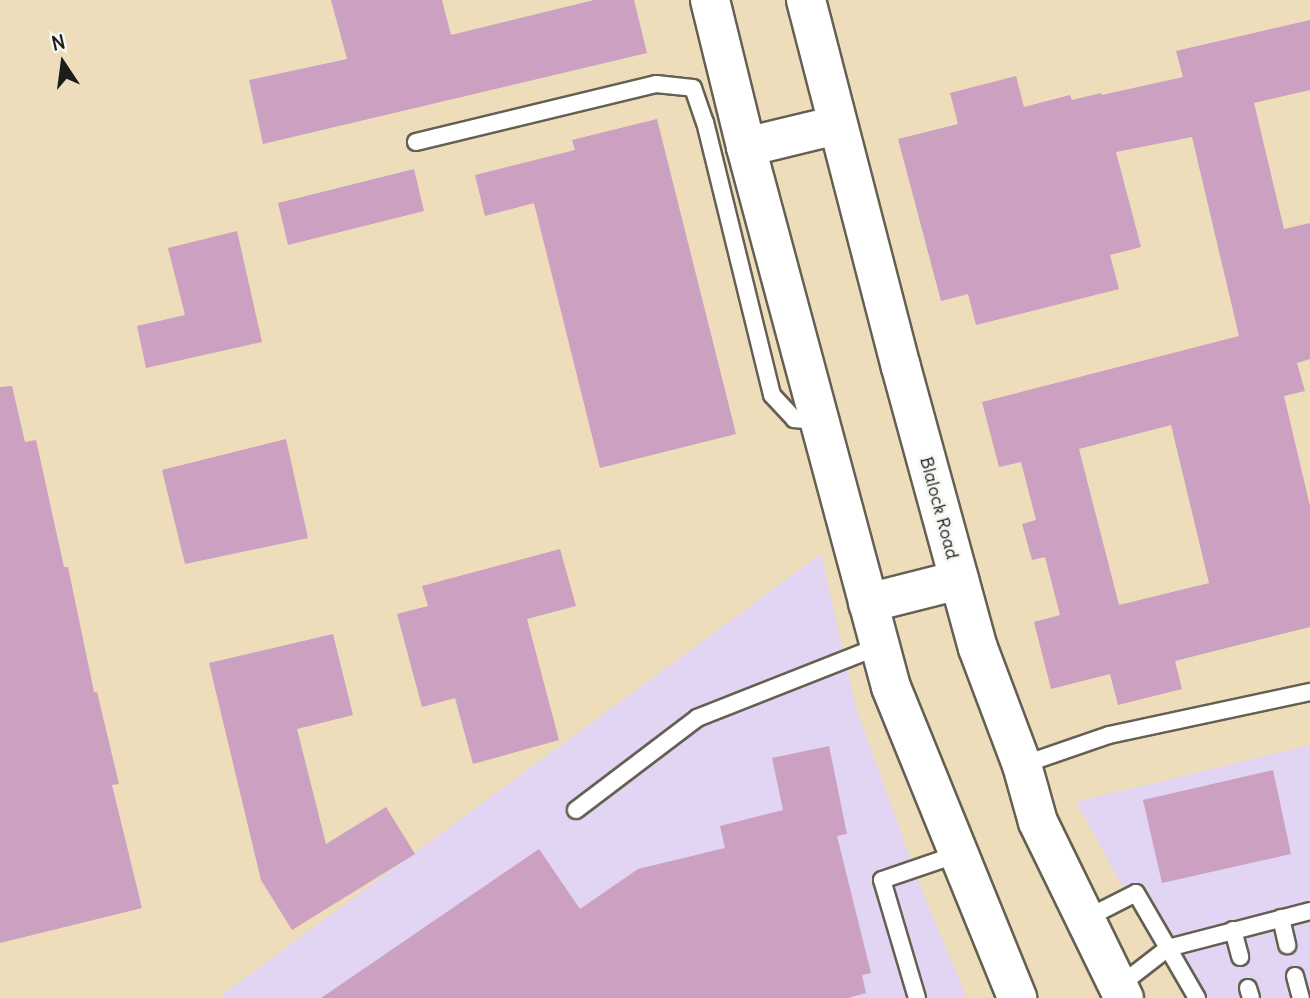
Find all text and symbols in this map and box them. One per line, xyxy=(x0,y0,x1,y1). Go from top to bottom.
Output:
north arrow xyxy=(28,28,98,98)
text: N xyxy=(49,29,67,56)
street label: Blalock Road xyxy=(915,454,963,562)

